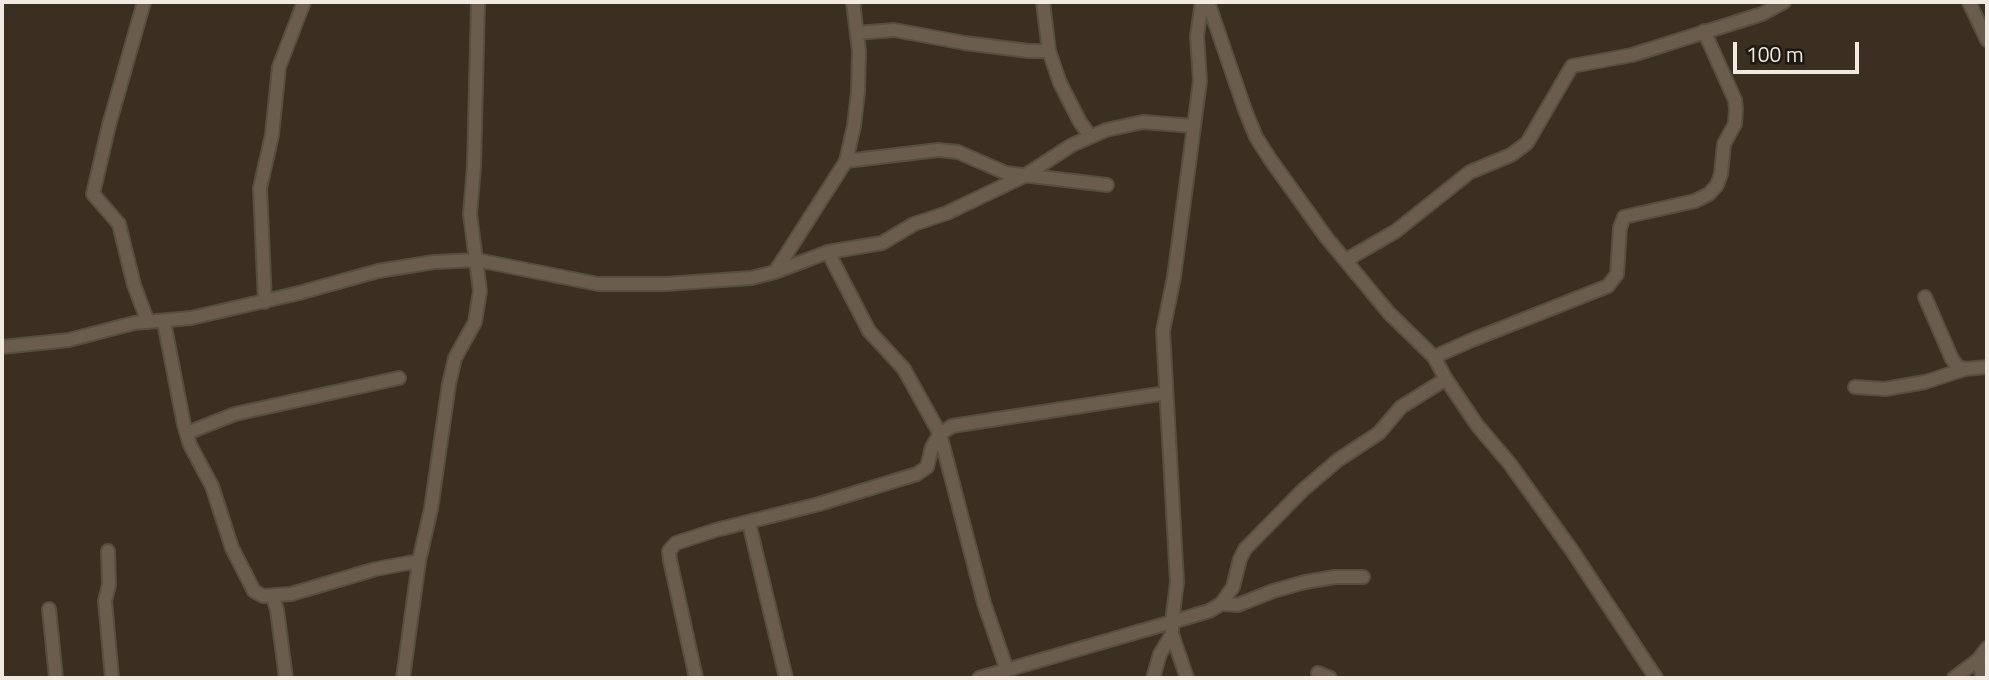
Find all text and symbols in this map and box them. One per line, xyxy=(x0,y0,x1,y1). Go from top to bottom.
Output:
scale bar xyxy=(1737,28,1863,72)
text: 100 m xyxy=(1746,38,1803,70)

